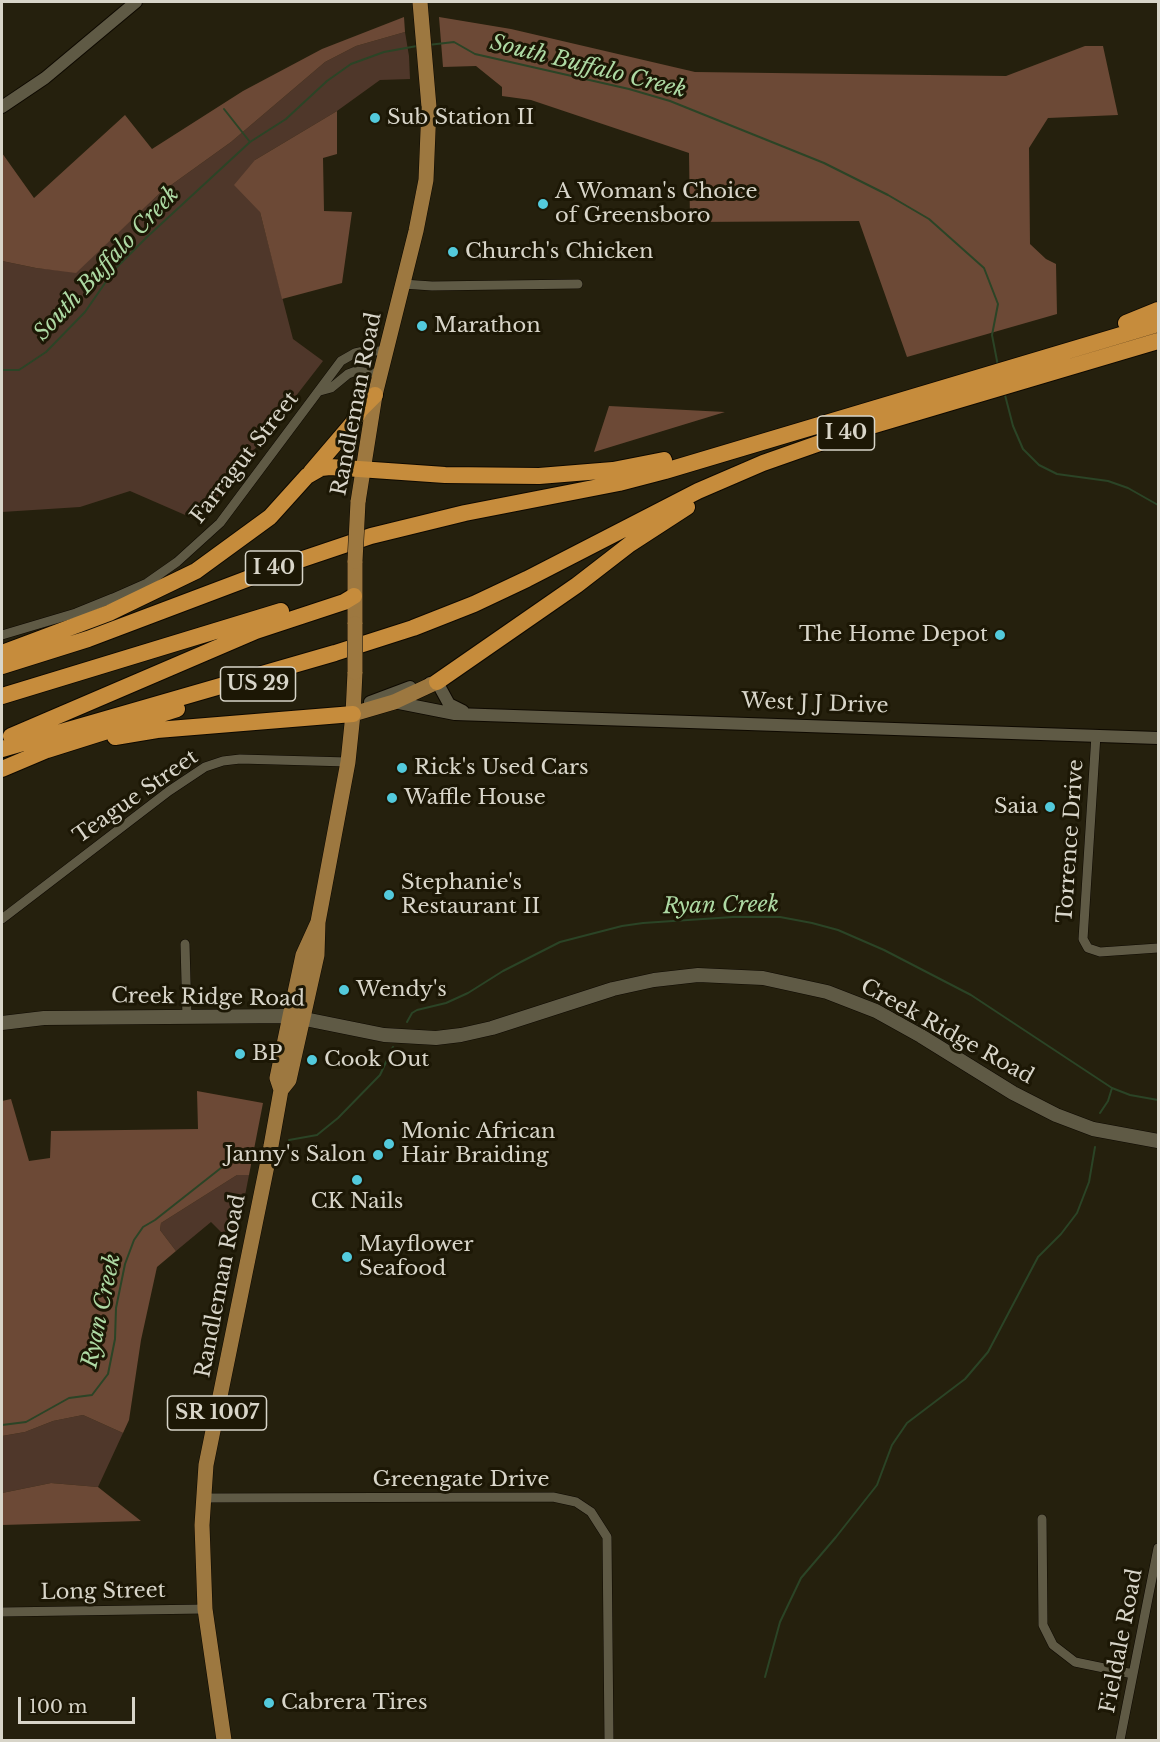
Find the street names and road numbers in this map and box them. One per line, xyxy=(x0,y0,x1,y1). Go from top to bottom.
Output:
street label: Randleman Road xyxy=(327,310,387,498)
street label: Farragut Street xyxy=(186,387,304,529)
road number: I 40 xyxy=(818,416,874,450)
road number: I 40 xyxy=(246,551,302,585)
road number: US 29 xyxy=(220,667,296,701)
street label: West J J Drive xyxy=(741,689,889,719)
street label: Teague Street xyxy=(69,745,203,849)
street label: Torrence Drive xyxy=(1053,758,1089,924)
street label: Creek Ridge Road xyxy=(856,974,1038,1090)
street label: Creek Ridge Road xyxy=(111,984,305,1012)
street label: Randleman Road xyxy=(191,1192,251,1380)
road number: SR 1007 xyxy=(168,1396,266,1430)
street label: Greengate Drive xyxy=(373,1467,549,1493)
street label: Fieldale Road xyxy=(1096,1567,1148,1715)
street label: Long Street xyxy=(40,1578,166,1606)

